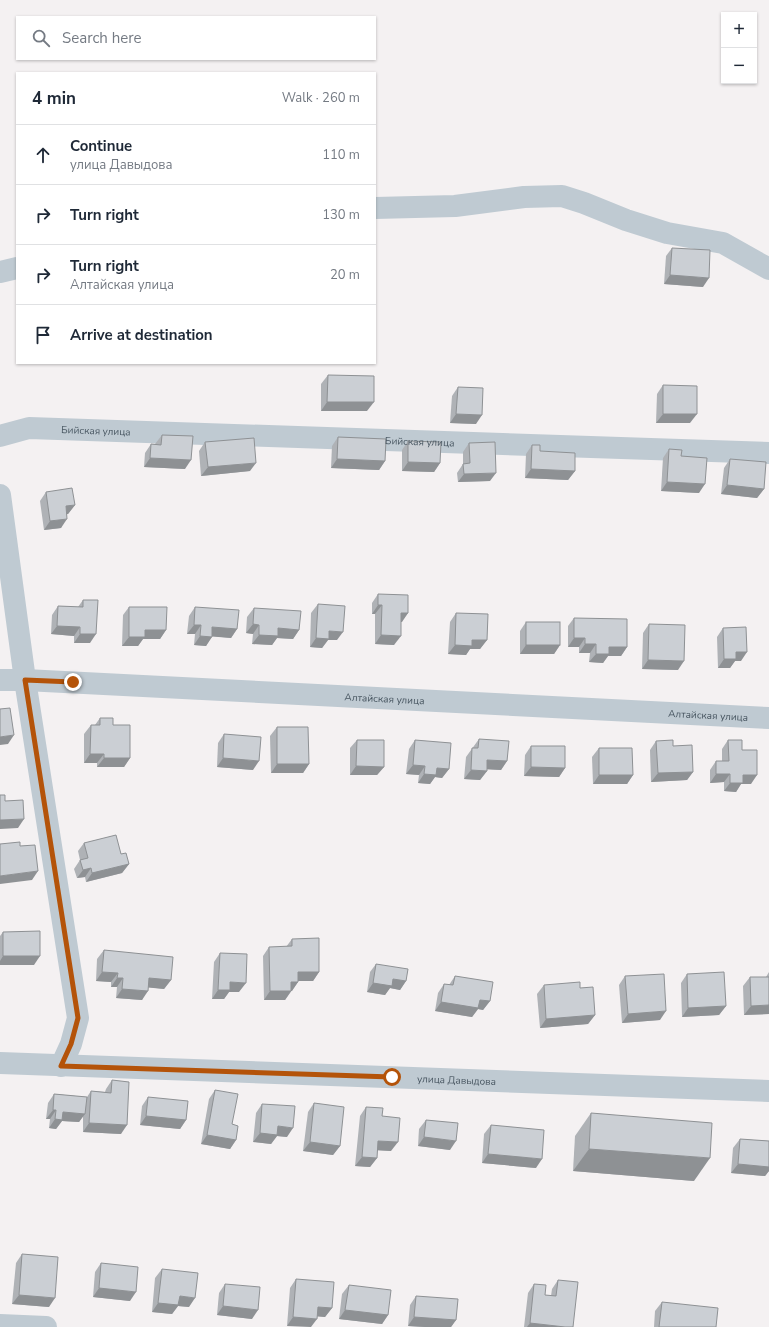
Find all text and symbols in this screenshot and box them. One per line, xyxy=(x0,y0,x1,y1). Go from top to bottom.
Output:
map controls xyxy=(721,12,757,84)
button: + xyxy=(721,12,757,48)
search box xyxy=(16,16,376,60)
icon: search xyxy=(30,27,52,49)
text: Search here xyxy=(62,28,142,48)
button: − xyxy=(721,48,757,84)
text: 4 min xyxy=(32,87,76,110)
text: Walk · 260 m xyxy=(282,89,360,107)
text: Continue xyxy=(70,136,132,156)
icon: ahead xyxy=(32,144,54,166)
text: 110 m xyxy=(322,146,360,164)
text: улица Давыдова xyxy=(70,156,173,174)
icon: right xyxy=(32,204,54,226)
text: Turn right xyxy=(70,205,139,225)
text: 130 m xyxy=(322,206,360,224)
text: Turn right xyxy=(70,256,139,276)
icon: right xyxy=(32,264,54,286)
text: 20 m xyxy=(330,266,360,284)
text: Алтайская улица xyxy=(70,276,174,294)
icon: arrive xyxy=(32,324,54,346)
text: Arrive at destination xyxy=(70,325,213,345)
street label: Бийская улица xyxy=(61,423,131,439)
street label: Бийская улица xyxy=(385,434,455,450)
route end xyxy=(64,673,82,691)
street label: Алтайская улица xyxy=(344,690,425,708)
street label: Алтайская улица xyxy=(668,707,748,725)
route start xyxy=(383,1068,401,1086)
street label: улица Давыдова xyxy=(417,1072,496,1089)

